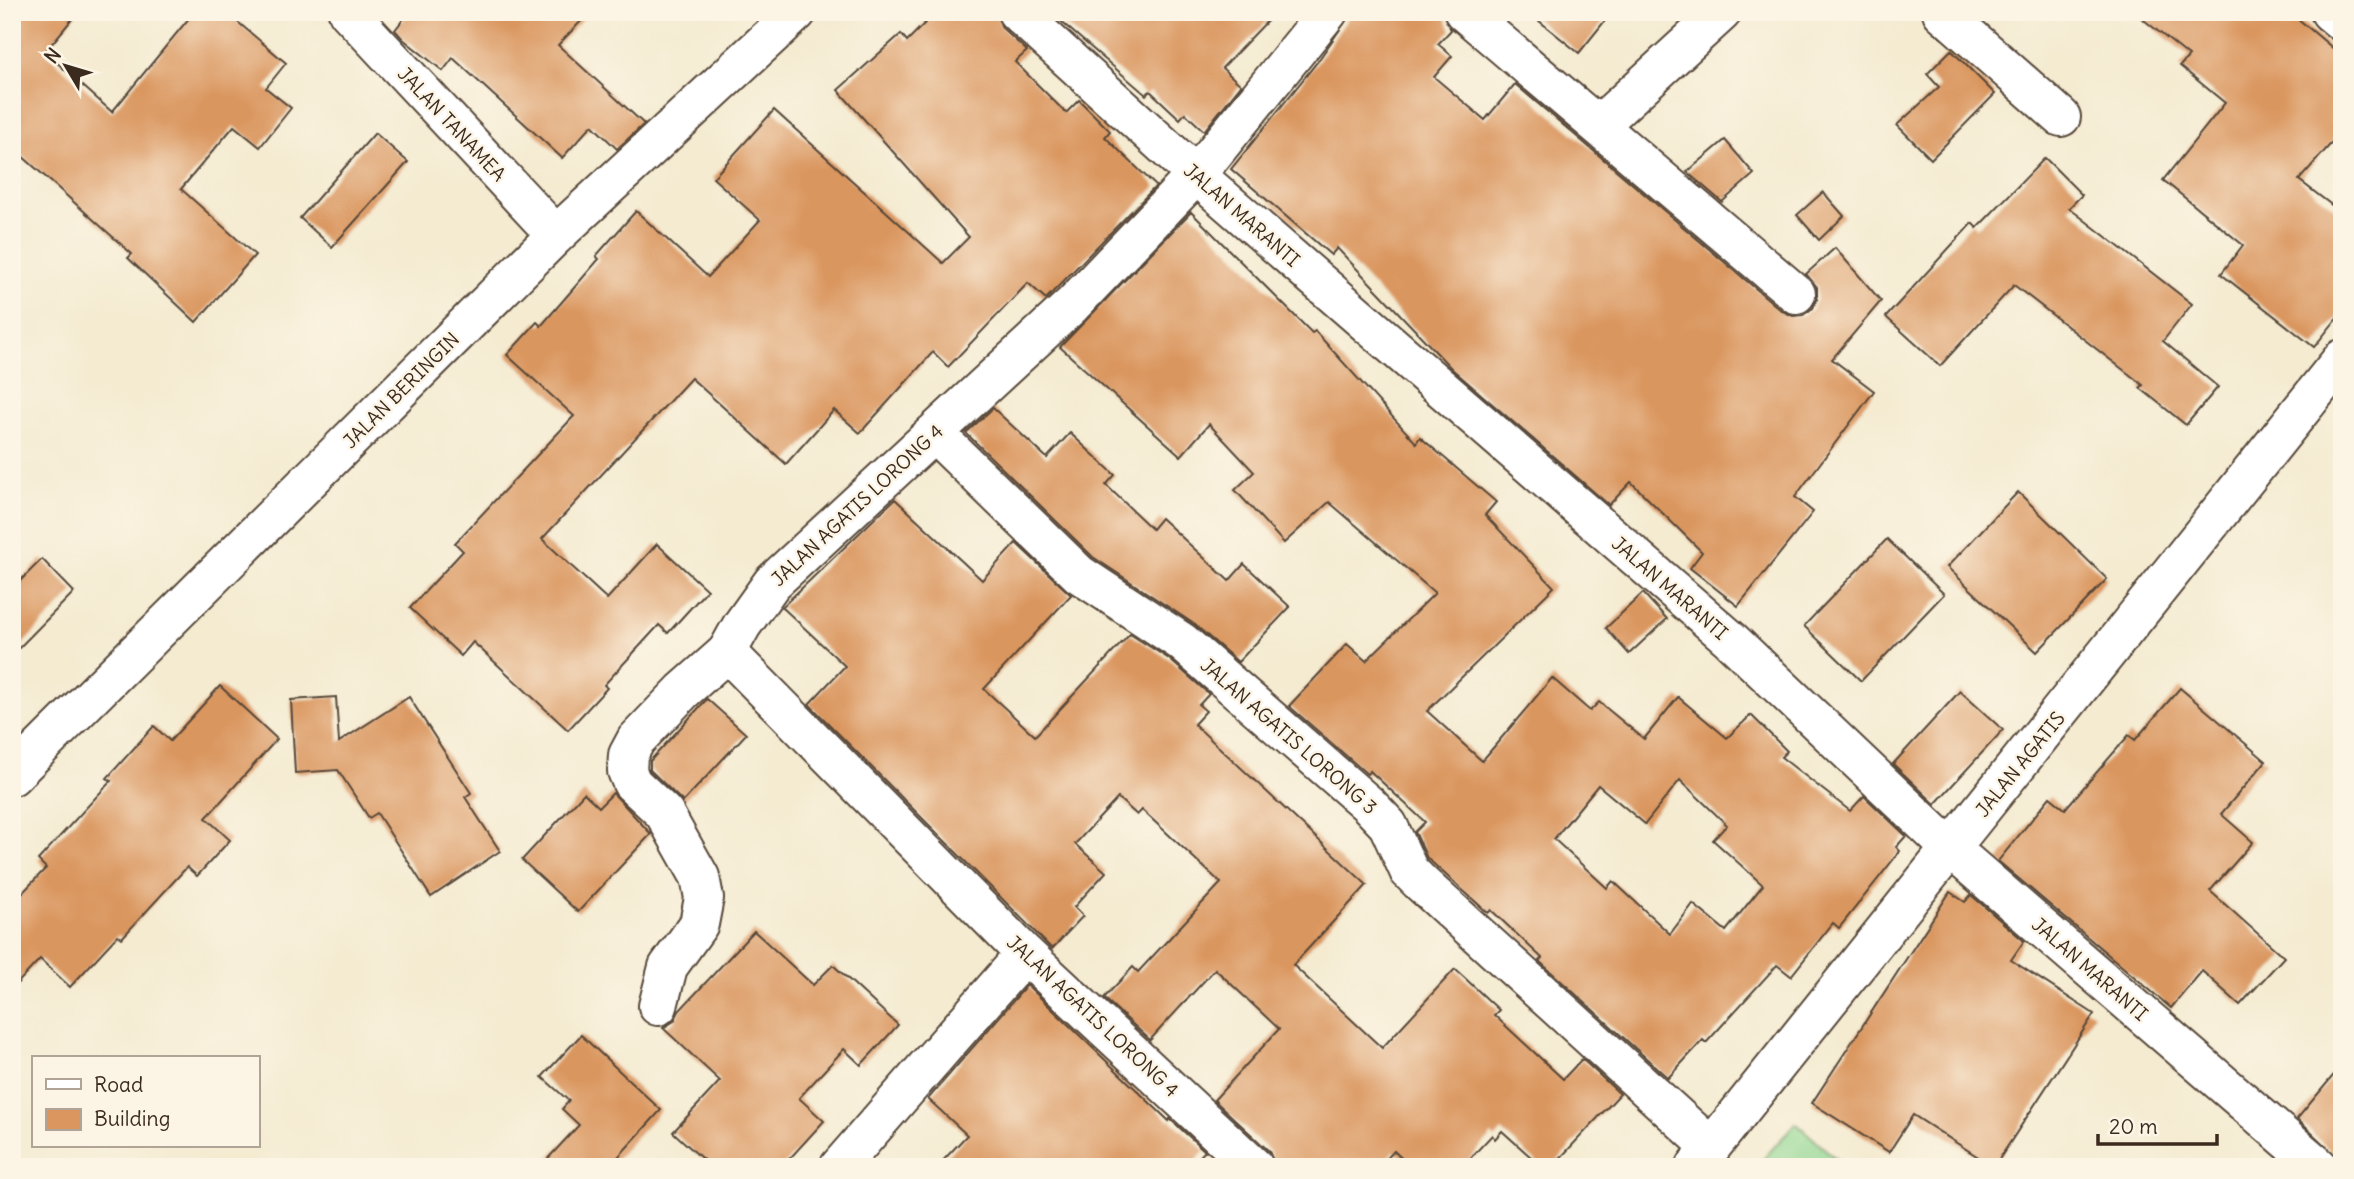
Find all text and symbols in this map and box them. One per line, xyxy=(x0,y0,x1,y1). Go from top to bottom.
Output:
north arrow xyxy=(32,32,102,102)
text: N xyxy=(39,43,66,68)
street label: JALAN TANAMEA xyxy=(393,62,511,186)
street label: JALAN MARANTI xyxy=(1179,158,1305,272)
street label: JALAN BERINGIN xyxy=(338,327,464,453)
street label: JALAN AGATIS LORONG 4 xyxy=(766,419,948,591)
street label: JALAN MARANTI xyxy=(1607,531,1733,645)
street label: JALAN AGATIS LORONG 3 xyxy=(1196,653,1382,819)
street label: JALAN AGATIS xyxy=(1970,707,2070,821)
street label: JALAN MARANTI xyxy=(2027,912,2153,1026)
street label: JALAN AGATIS LORONG 4 xyxy=(1002,930,1184,1102)
legend xyxy=(32,1056,259,1148)
text: Road xyxy=(94,1071,143,1098)
scale bar xyxy=(2098,1102,2218,1146)
text: Building xyxy=(94,1105,170,1132)
text: 20 m xyxy=(2109,1113,2158,1140)

